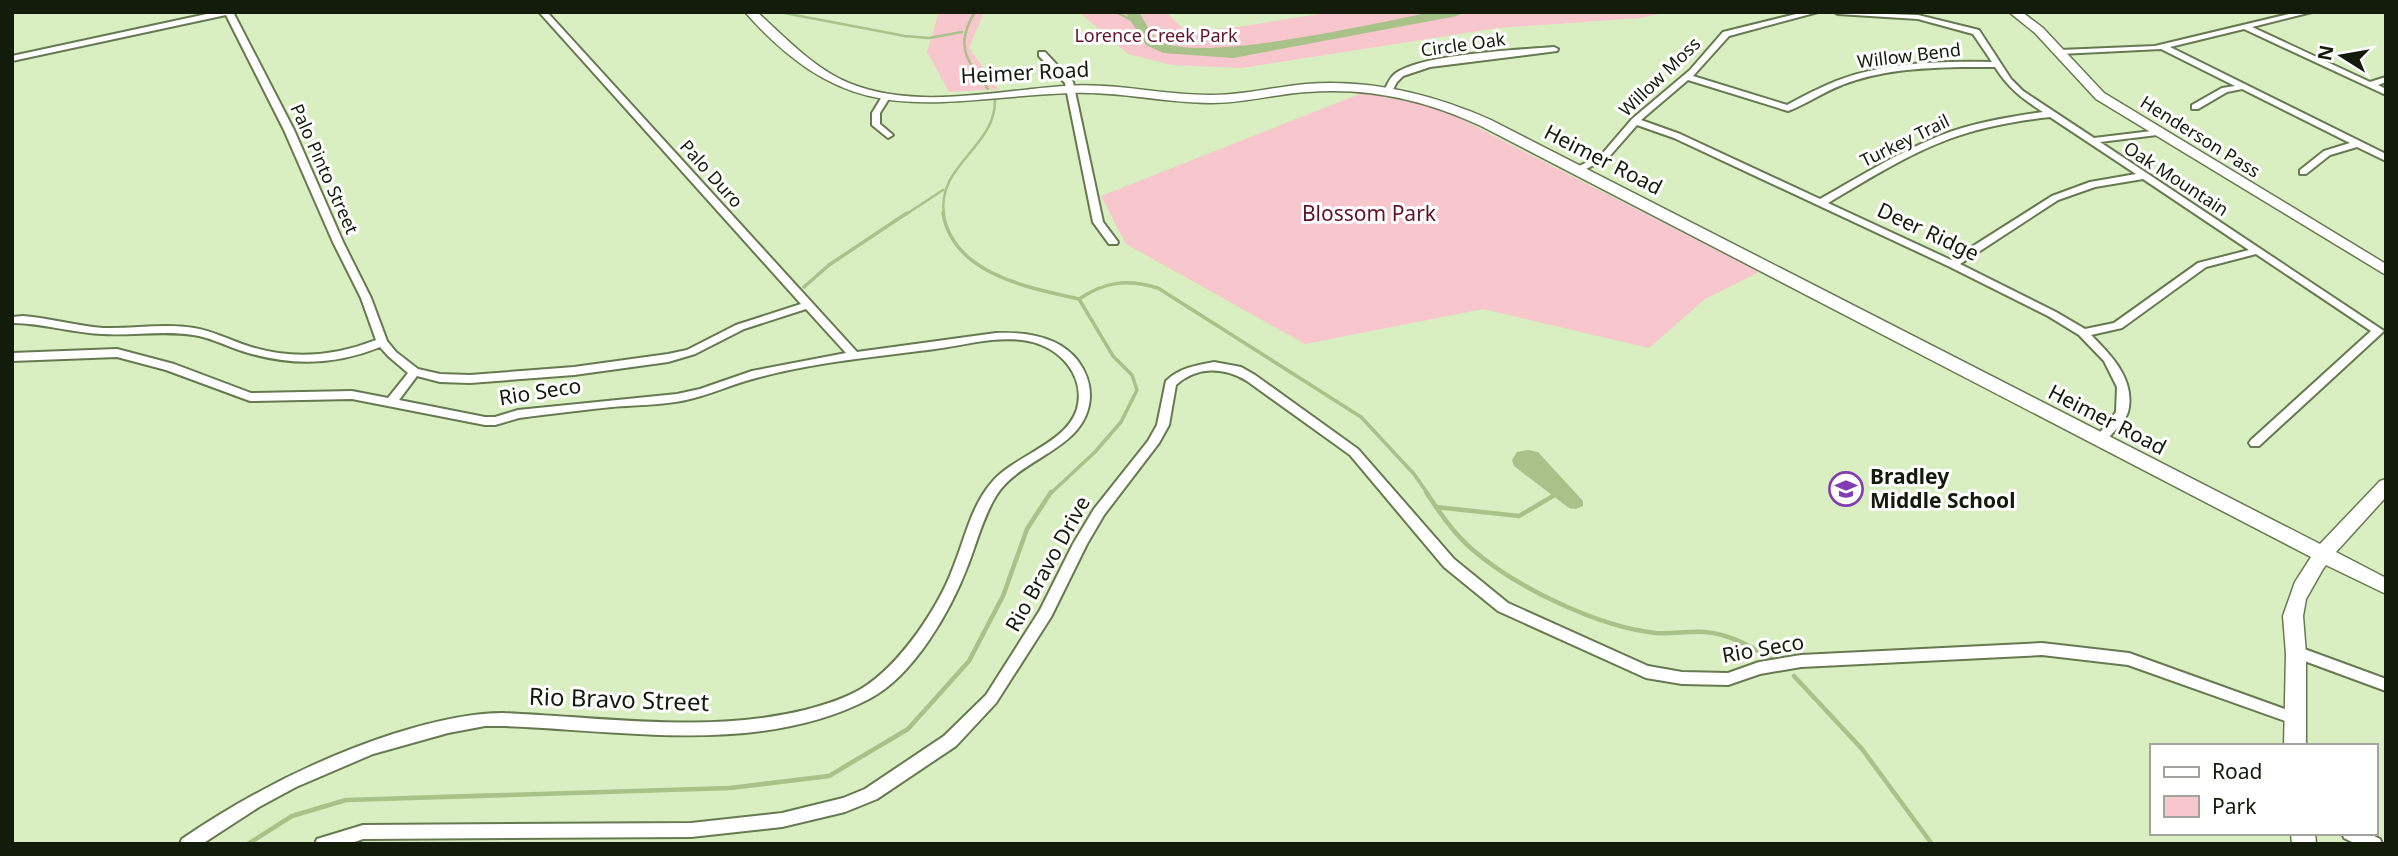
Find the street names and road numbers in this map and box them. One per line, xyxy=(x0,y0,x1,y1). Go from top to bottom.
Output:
street label: Circle Oak xyxy=(1419,26,1507,62)
street label: Willow Moss xyxy=(1613,31,1705,121)
street label: Willow Bend xyxy=(1856,37,1962,73)
street label: Heimer Road xyxy=(960,55,1090,89)
street label: Henderson Pass xyxy=(2136,90,2265,183)
street label: Palo Pinto Street xyxy=(285,100,365,238)
street label: Turkey Trail xyxy=(1856,108,1953,172)
street label: Heimer Road xyxy=(1540,117,1667,201)
street label: Palo Duro xyxy=(675,134,749,212)
street label: Oak Mountain xyxy=(2120,135,2234,221)
street label: Deer Ridge xyxy=(1873,195,1984,267)
street label: Rio Seco xyxy=(497,371,583,411)
street label: Heimer Road xyxy=(2044,377,2171,461)
street label: Rio Bravo Drive xyxy=(998,491,1096,636)
street label: Rio Seco xyxy=(1720,627,1806,669)
street label: Rio Bravo Street xyxy=(528,679,710,718)

